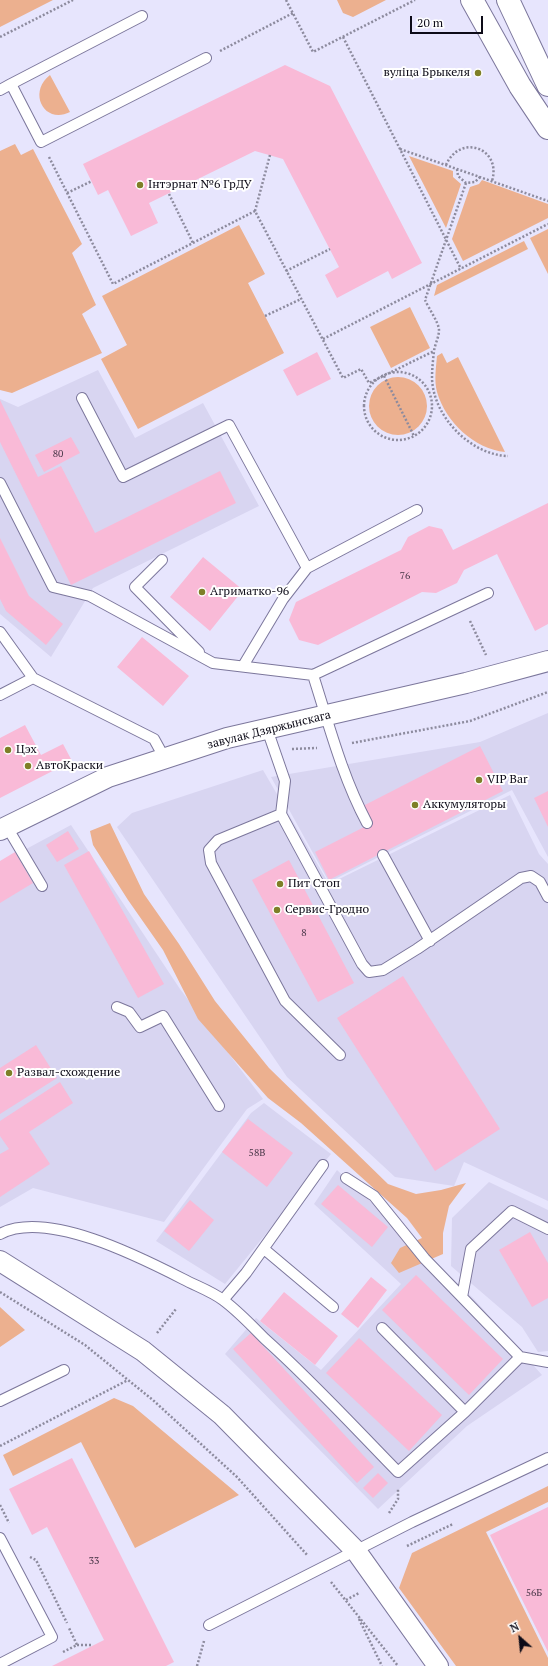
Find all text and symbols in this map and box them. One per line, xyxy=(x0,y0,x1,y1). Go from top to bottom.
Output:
scale bar xyxy=(412,8,485,34)
text: 20 m xyxy=(417,15,443,30)
place label: вуліца Брыкеля xyxy=(383,66,470,80)
marker: вуліца Брыкеля xyxy=(473,68,483,78)
place label: Інтэрнат №6 ГрДУ xyxy=(148,178,252,192)
marker: Інтэрнат №6 ГрДУ xyxy=(135,180,145,190)
house number: 80 xyxy=(53,448,63,460)
house number: 76 xyxy=(400,570,410,582)
place label: Агриматко-96 xyxy=(210,585,289,599)
marker: Агриматко-96 xyxy=(197,587,207,597)
street label: завулак Дзяржынскага xyxy=(206,708,332,752)
place label: Цэх xyxy=(16,743,37,757)
marker: Цэх xyxy=(3,745,13,755)
place label: АвтоКраски xyxy=(36,759,103,773)
marker: АвтоКраски xyxy=(23,761,33,771)
place label: VIP Bar xyxy=(487,773,528,787)
marker: VIP Bar xyxy=(474,775,484,785)
place label: Аккумуляторы xyxy=(423,798,506,812)
marker: Аккумуляторы xyxy=(410,800,420,810)
place label: Пит Стоп xyxy=(288,877,340,891)
marker: Пит Стоп xyxy=(275,879,285,889)
place label: Сервис-Гродно xyxy=(285,903,369,917)
marker: Сервис-Гродно xyxy=(272,905,282,915)
house number: 8 xyxy=(301,927,307,939)
place label: Развал-схождение xyxy=(17,1066,120,1080)
marker: Развал-схождение xyxy=(4,1068,14,1078)
house number: 58В xyxy=(249,1147,265,1159)
house number: 33 xyxy=(89,1555,99,1567)
house number: 56Б xyxy=(526,1587,542,1599)
north arrow xyxy=(500,1618,540,1658)
text: N xyxy=(508,1619,521,1635)

